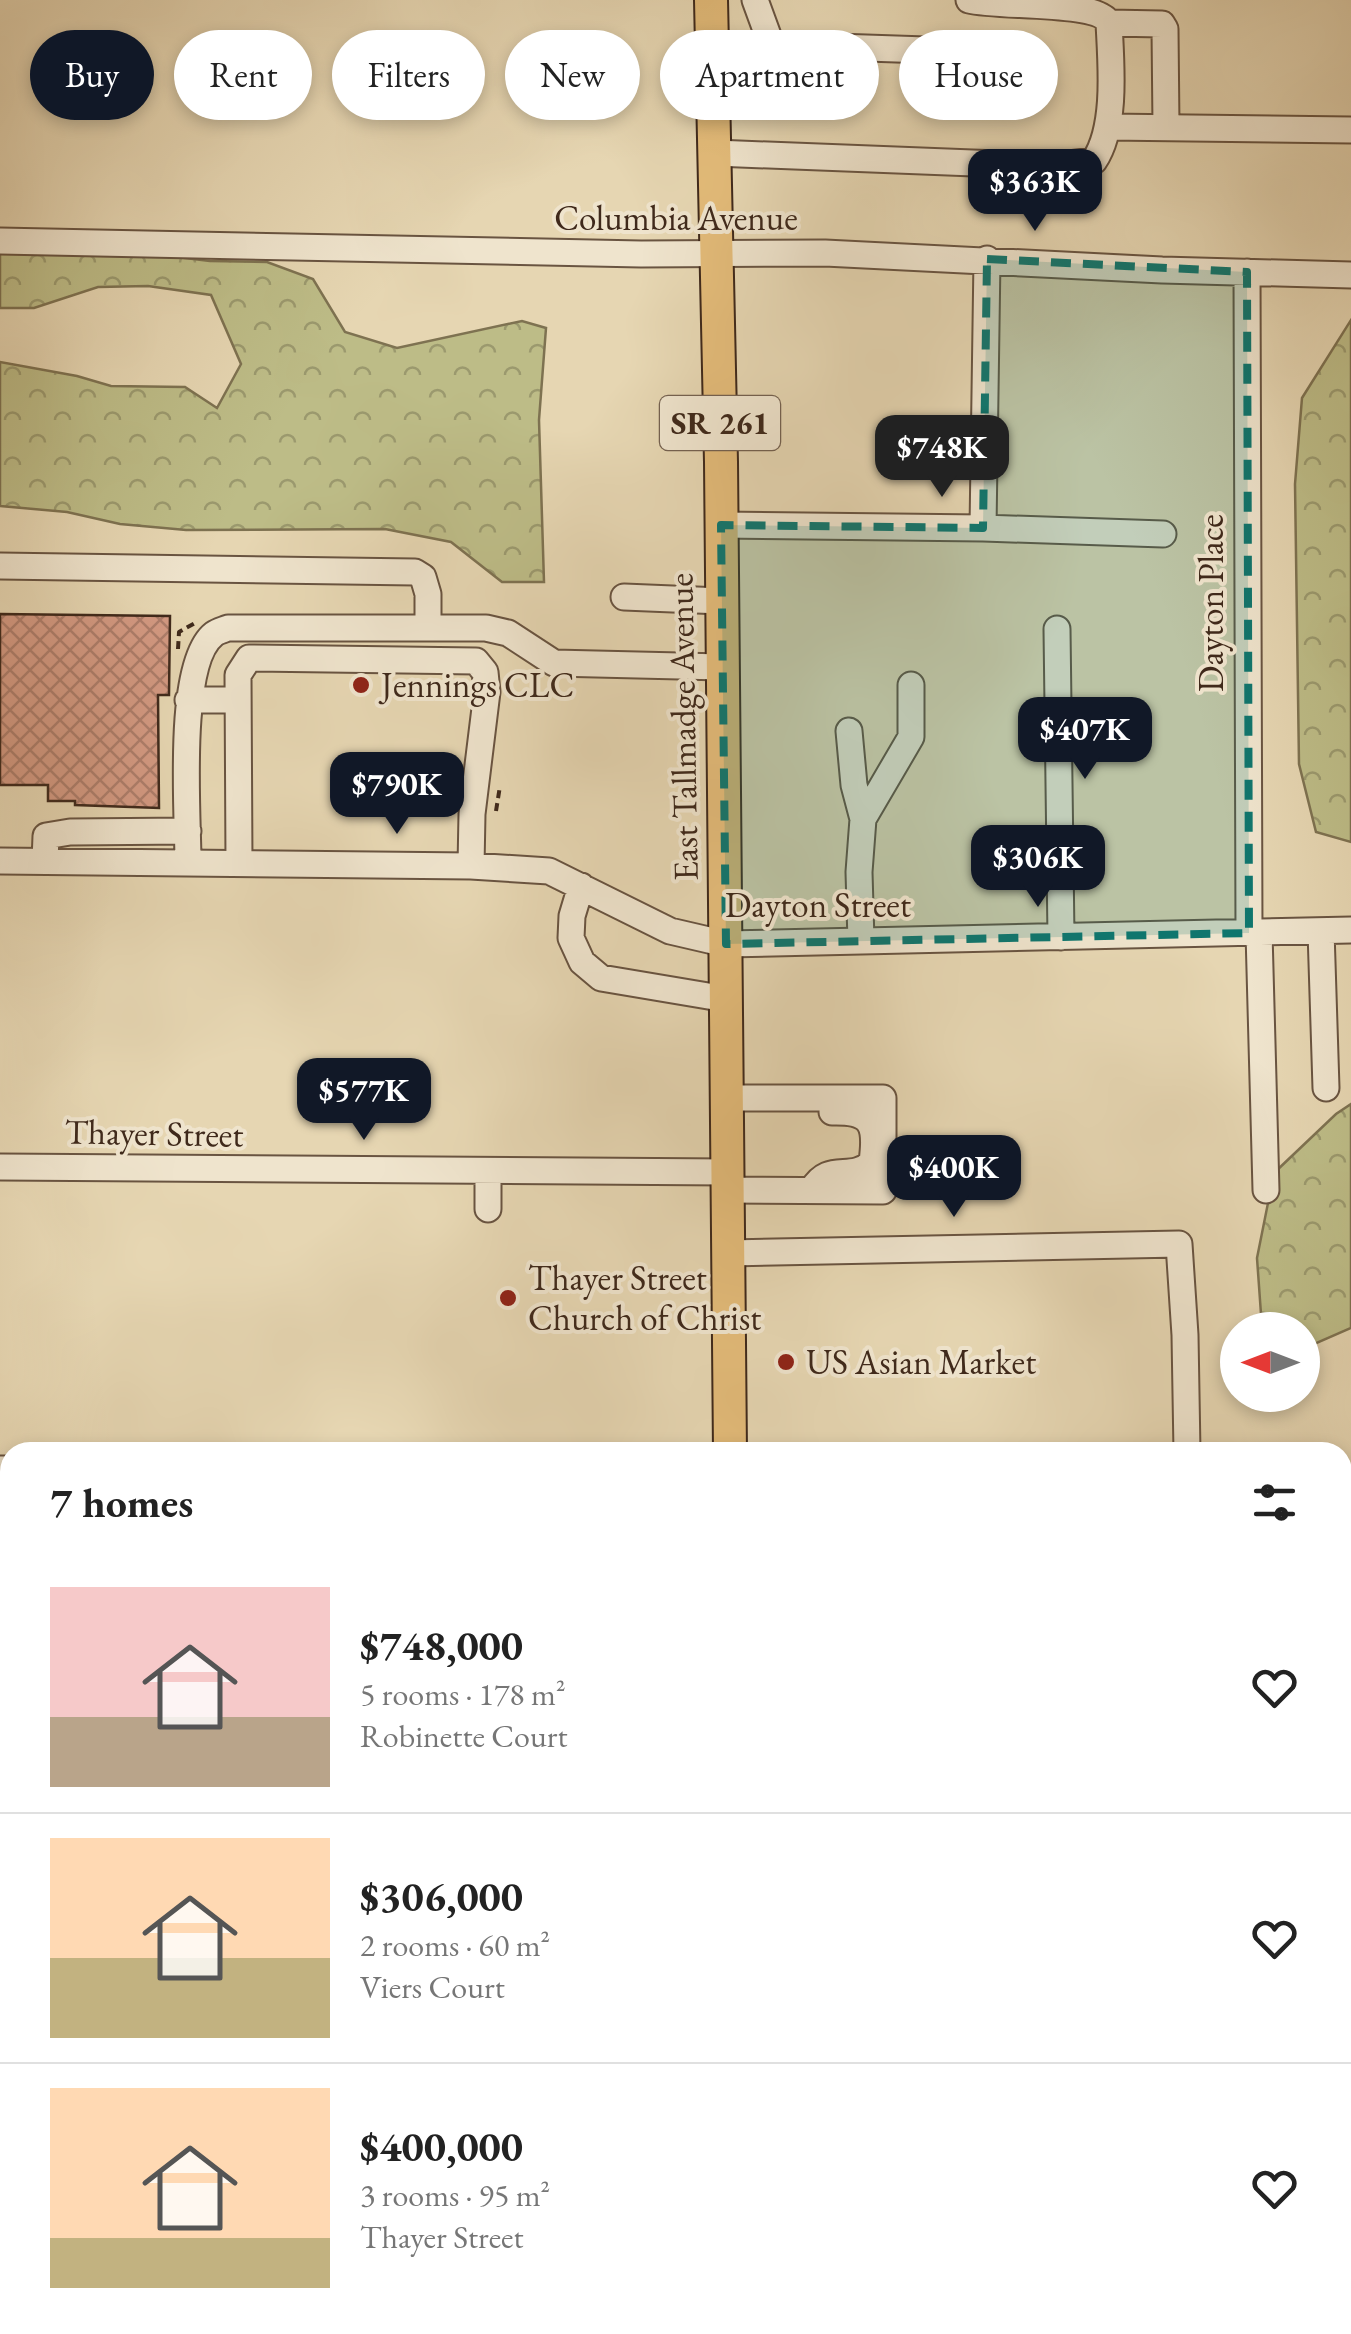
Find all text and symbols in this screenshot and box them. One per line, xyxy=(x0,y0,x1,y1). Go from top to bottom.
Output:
chip: Buy xyxy=(30,30,154,120)
chip: Rent xyxy=(174,30,312,120)
chip: Filters xyxy=(332,30,485,120)
chip: New xyxy=(505,30,640,120)
chip: Apartment xyxy=(660,30,879,120)
chip: House xyxy=(899,30,1058,120)
pin: $363K xyxy=(965,149,1105,234)
text: $363K xyxy=(990,160,1080,202)
street label: Columbia Avenue xyxy=(554,195,798,240)
road number: SR 261 xyxy=(660,396,780,450)
pin: $748K xyxy=(872,415,1012,500)
text: $748K xyxy=(897,426,987,468)
street label: Dayton Place xyxy=(1188,514,1233,692)
street label: East Tallmadge Avenue xyxy=(657,573,708,881)
place label: Jennings CLC xyxy=(378,662,574,707)
marker: Jennings CLC xyxy=(350,674,372,696)
pin: $407K xyxy=(1015,697,1155,782)
text: $407K xyxy=(1040,708,1130,750)
pin: $790K xyxy=(327,752,467,837)
text: $790K xyxy=(352,763,442,805)
pin: $306K xyxy=(968,825,1108,910)
text: $306K xyxy=(993,836,1083,878)
street label: Dayton Street xyxy=(725,882,911,927)
pin: $577K xyxy=(294,1058,434,1143)
text: $577K xyxy=(319,1069,409,1111)
street label: Thayer Street xyxy=(64,1108,244,1157)
pin: $400K xyxy=(884,1135,1024,1220)
text: $400K xyxy=(909,1146,999,1188)
place label: Thayer Street Church of Christ xyxy=(528,1255,761,1340)
marker: Thayer Street Church of Christ xyxy=(497,1287,519,1309)
north arrow xyxy=(1220,1312,1320,1412)
map controls xyxy=(1220,1312,1320,1412)
place label: US Asian Market xyxy=(806,1339,1036,1384)
marker: US Asian Market xyxy=(775,1351,797,1373)
text: 7 homes xyxy=(50,1475,193,1530)
icon: filters xyxy=(1247,1475,1302,1530)
text: $748,000 xyxy=(360,1618,523,1673)
icon: home xyxy=(130,1627,250,1747)
icon: heart xyxy=(1247,1660,1302,1715)
text: 5 rooms · 178 m² xyxy=(360,1673,566,1715)
text: Robinette Court xyxy=(360,1715,568,1757)
text: $306,000 xyxy=(360,1869,523,1924)
icon: home xyxy=(130,1878,250,1998)
icon: heart xyxy=(1247,1911,1302,1966)
text: 2 rooms · 60 m² xyxy=(360,1924,550,1966)
text: Viers Court xyxy=(360,1966,505,2008)
text: $400,000 xyxy=(360,2119,523,2174)
icon: home xyxy=(130,2128,250,2248)
icon: heart xyxy=(1247,2161,1302,2216)
text: 3 rooms · 95 m² xyxy=(360,2174,550,2216)
text: Thayer Street xyxy=(360,2216,523,2258)

